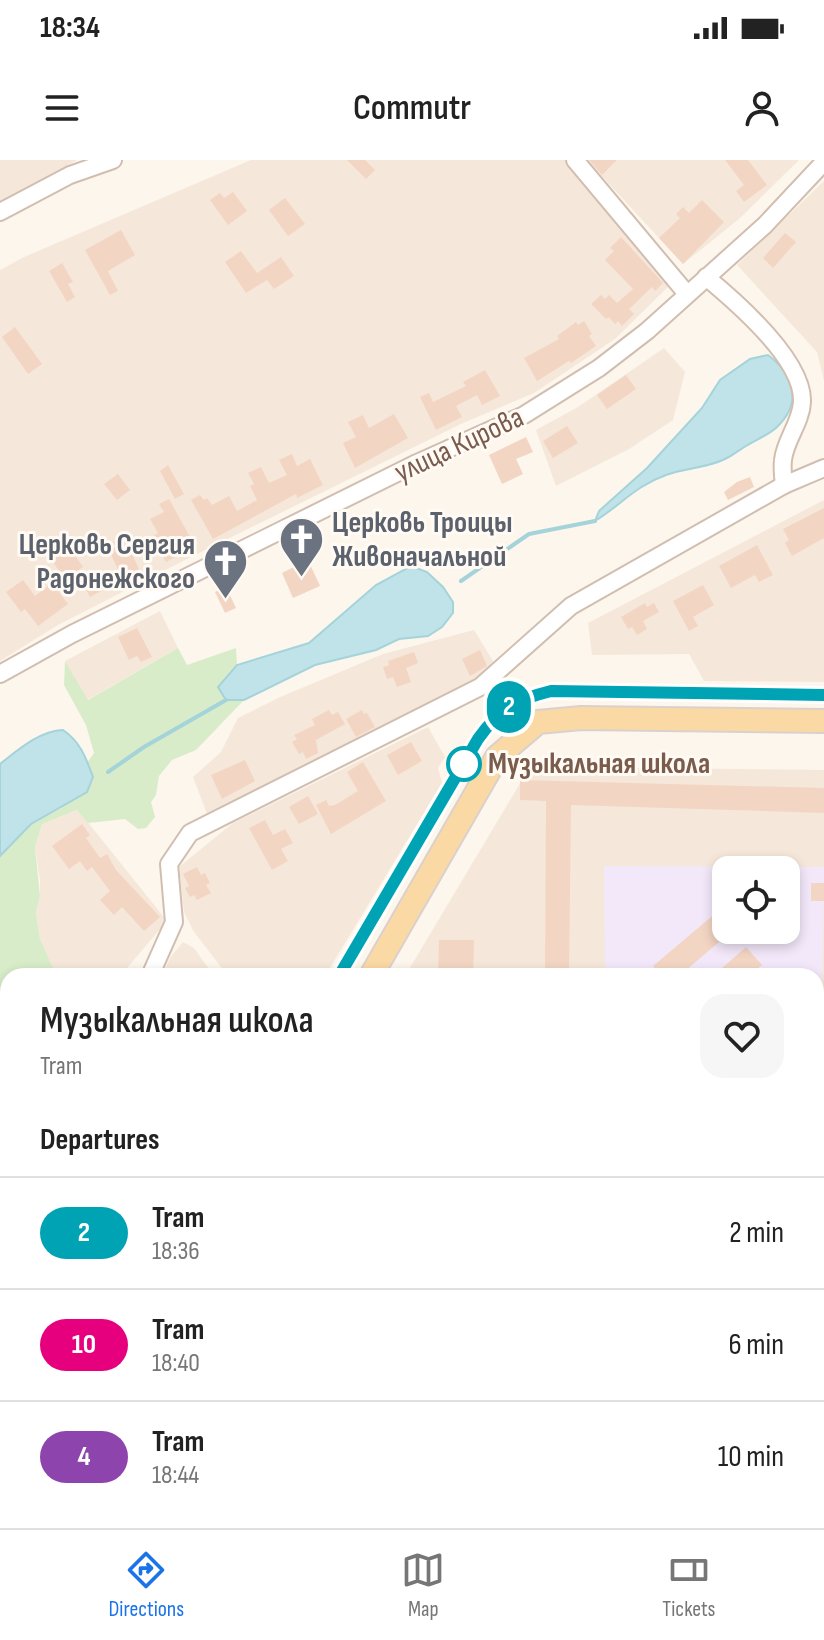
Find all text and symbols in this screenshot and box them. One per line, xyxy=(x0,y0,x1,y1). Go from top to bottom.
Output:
text: 18:34 xyxy=(40,10,100,46)
icon: menu xyxy=(40,86,84,130)
icon: person xyxy=(740,86,784,130)
text: Commutr xyxy=(353,87,471,130)
street label: улица Кирова xyxy=(389,399,529,491)
place label: Церковь Троицы Живоначальной xyxy=(332,505,513,575)
church icon: Церковь Троицы Живоначальной xyxy=(277,516,325,579)
place label: Церковь Сергия Радонежского xyxy=(19,527,195,597)
church icon: Церковь Сергия Радонежского xyxy=(202,538,250,601)
line badge: 2 xyxy=(483,681,535,733)
text: 2 xyxy=(503,690,515,723)
place label: Музыкальная школа xyxy=(488,746,710,782)
marker: Музыкальная школа xyxy=(447,747,481,781)
map controls xyxy=(712,856,800,944)
button: locate xyxy=(712,856,800,944)
button: heart xyxy=(700,994,784,1078)
text: Музыкальная школа xyxy=(40,998,314,1043)
text: Tram xyxy=(40,1051,82,1082)
text: Departures xyxy=(40,1122,160,1158)
text: Tram xyxy=(152,1200,204,1236)
text: 2 min xyxy=(729,1215,784,1251)
text: 2 xyxy=(78,1216,90,1249)
text: 18:36 xyxy=(152,1236,200,1267)
text: Tram xyxy=(152,1312,204,1348)
text: 6 min xyxy=(728,1327,784,1363)
text: 10 xyxy=(72,1328,96,1361)
text: 18:40 xyxy=(152,1348,200,1379)
text: Tram xyxy=(152,1424,204,1460)
text: 10 min xyxy=(718,1439,784,1475)
text: 4 xyxy=(77,1440,91,1473)
text: 18:44 xyxy=(152,1460,199,1491)
tab: Directions xyxy=(109,1548,184,1623)
tab: Map xyxy=(401,1548,445,1623)
tab: Tickets xyxy=(662,1548,715,1623)

